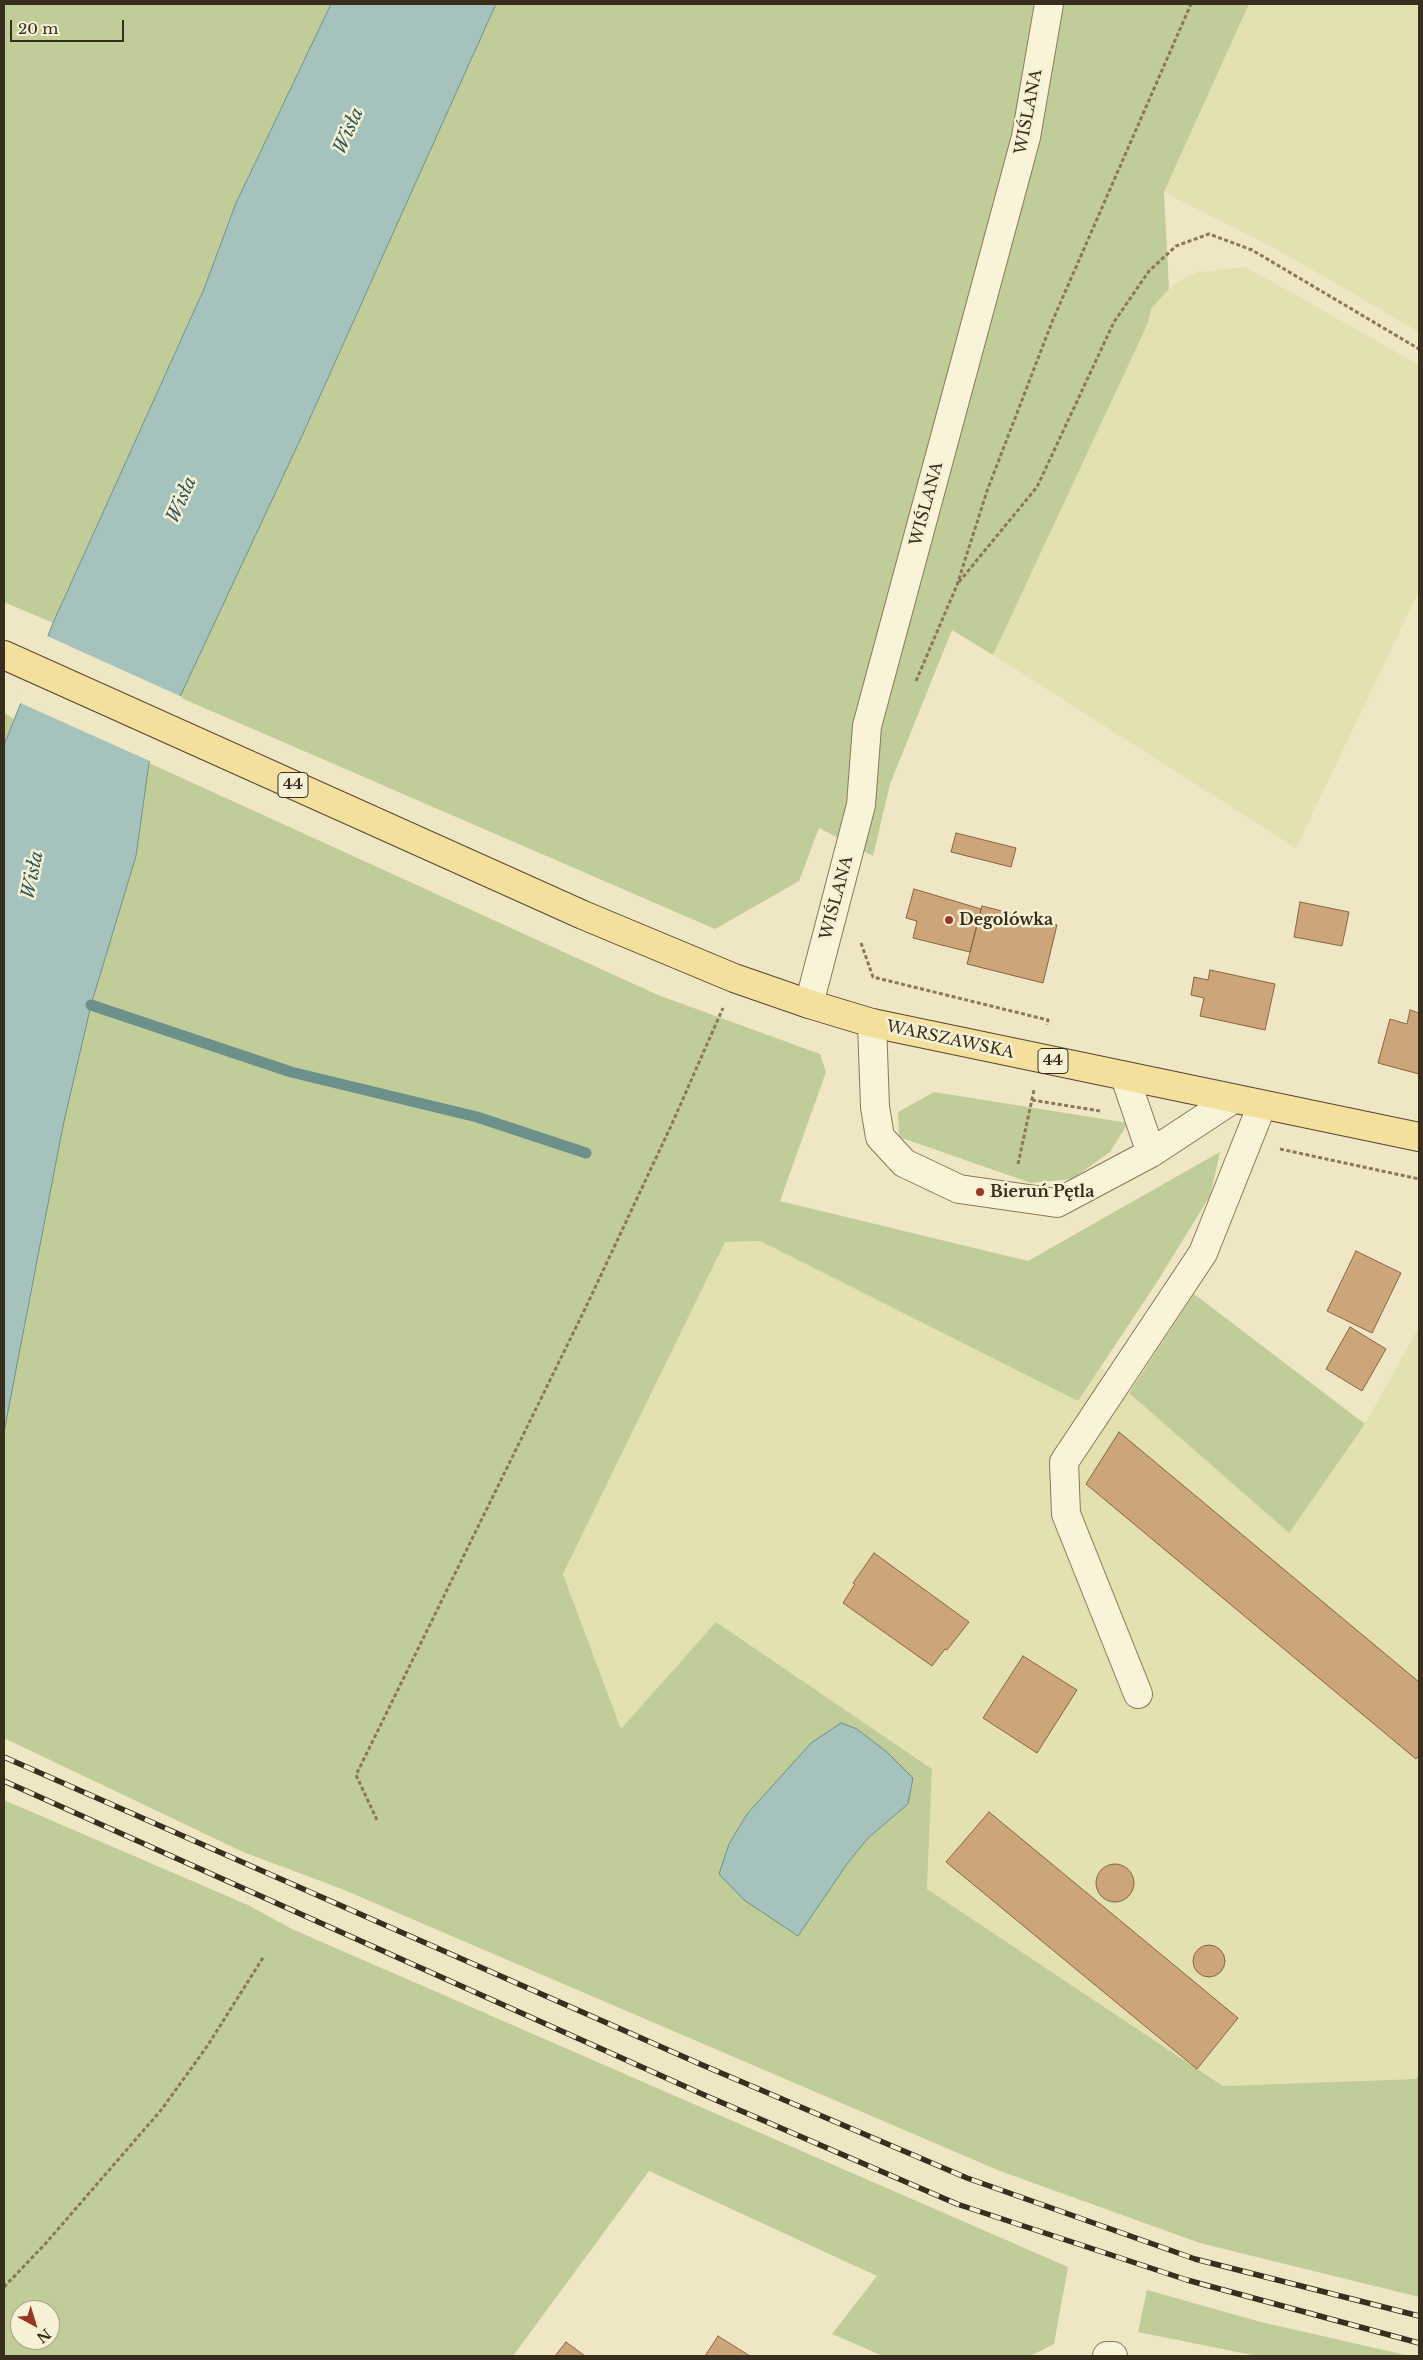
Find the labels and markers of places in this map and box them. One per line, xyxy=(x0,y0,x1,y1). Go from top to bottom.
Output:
place label: Degolówka xyxy=(959,910,1053,930)
marker: Degolówka xyxy=(943,914,955,926)
place label: Bieruń Pętla xyxy=(990,1182,1094,1202)
marker: Bieruń Pętla xyxy=(974,1186,986,1198)

